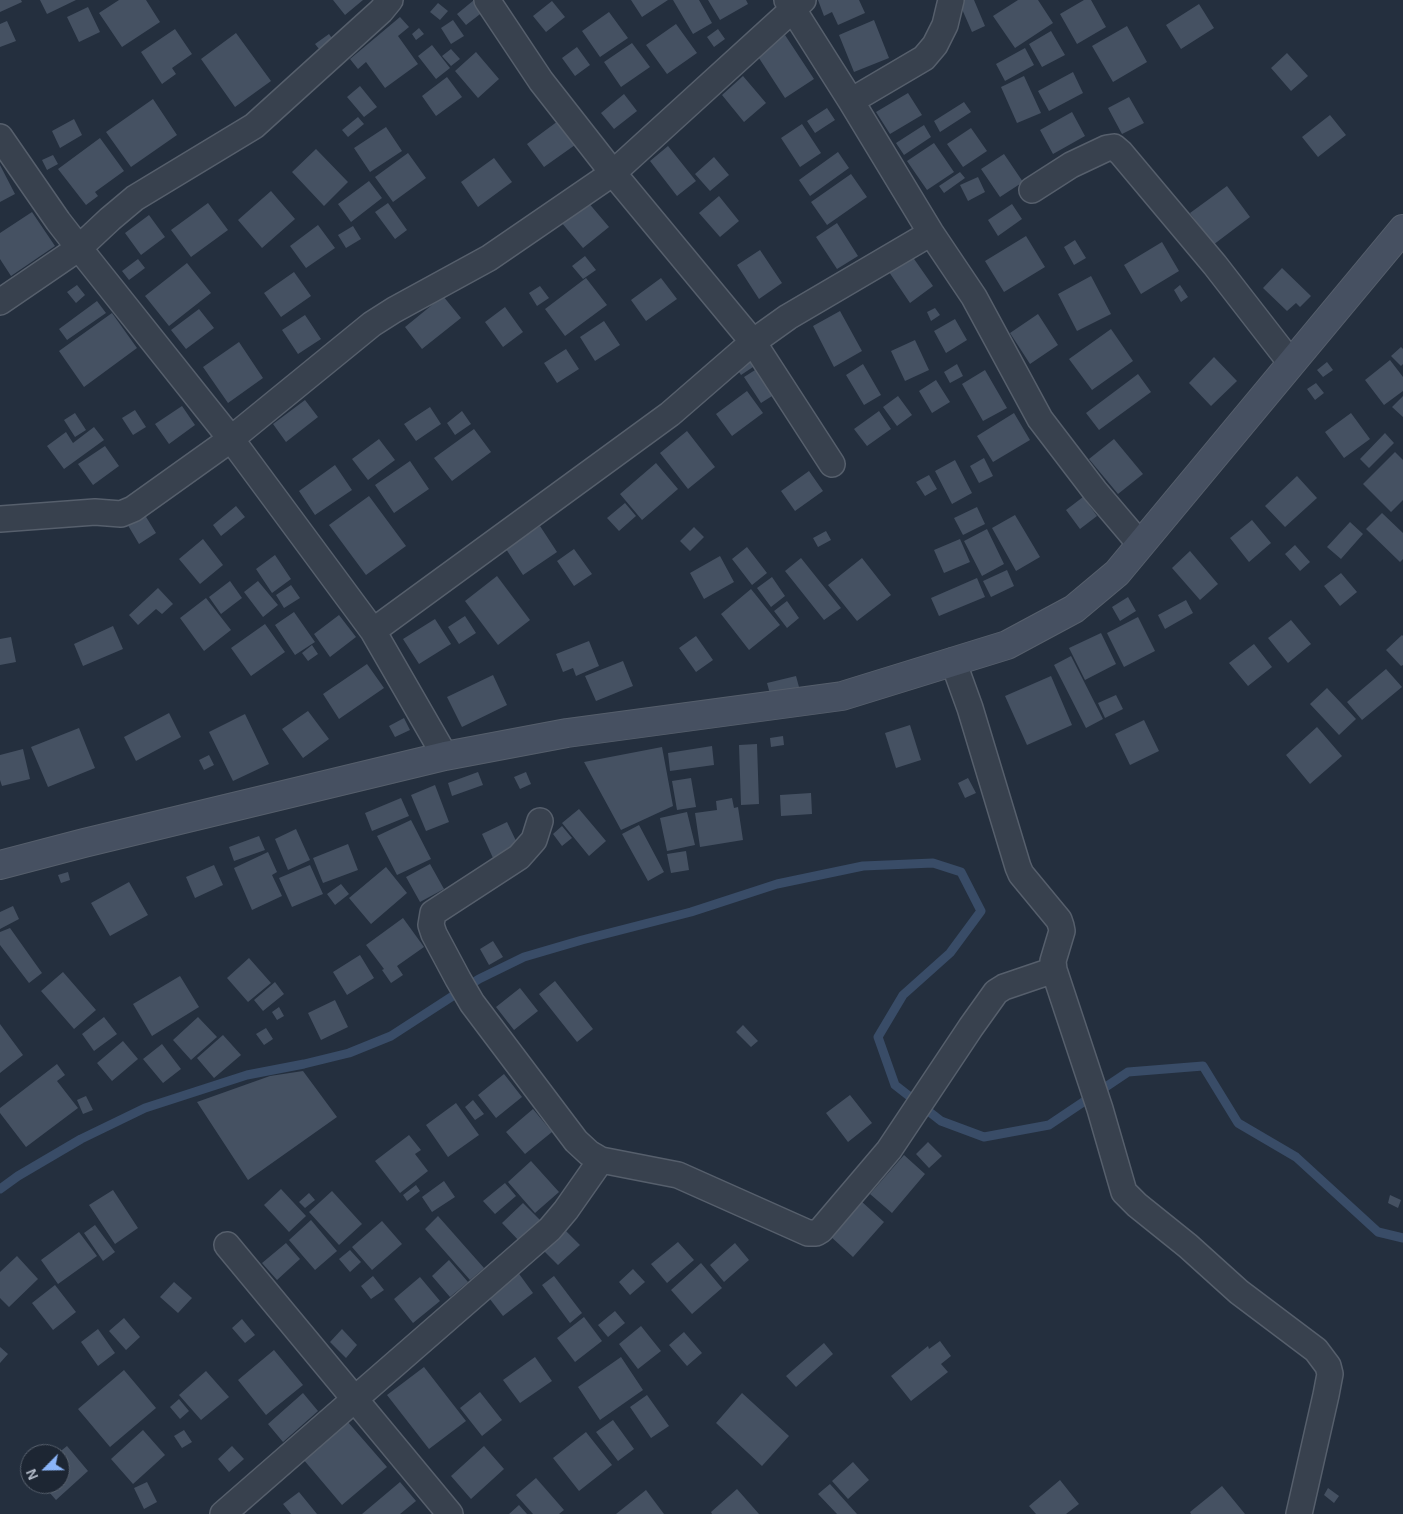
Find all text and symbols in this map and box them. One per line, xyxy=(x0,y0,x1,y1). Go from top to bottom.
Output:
north arrow xyxy=(20,1444,70,1494)
text: N xyxy=(23,1467,41,1482)

